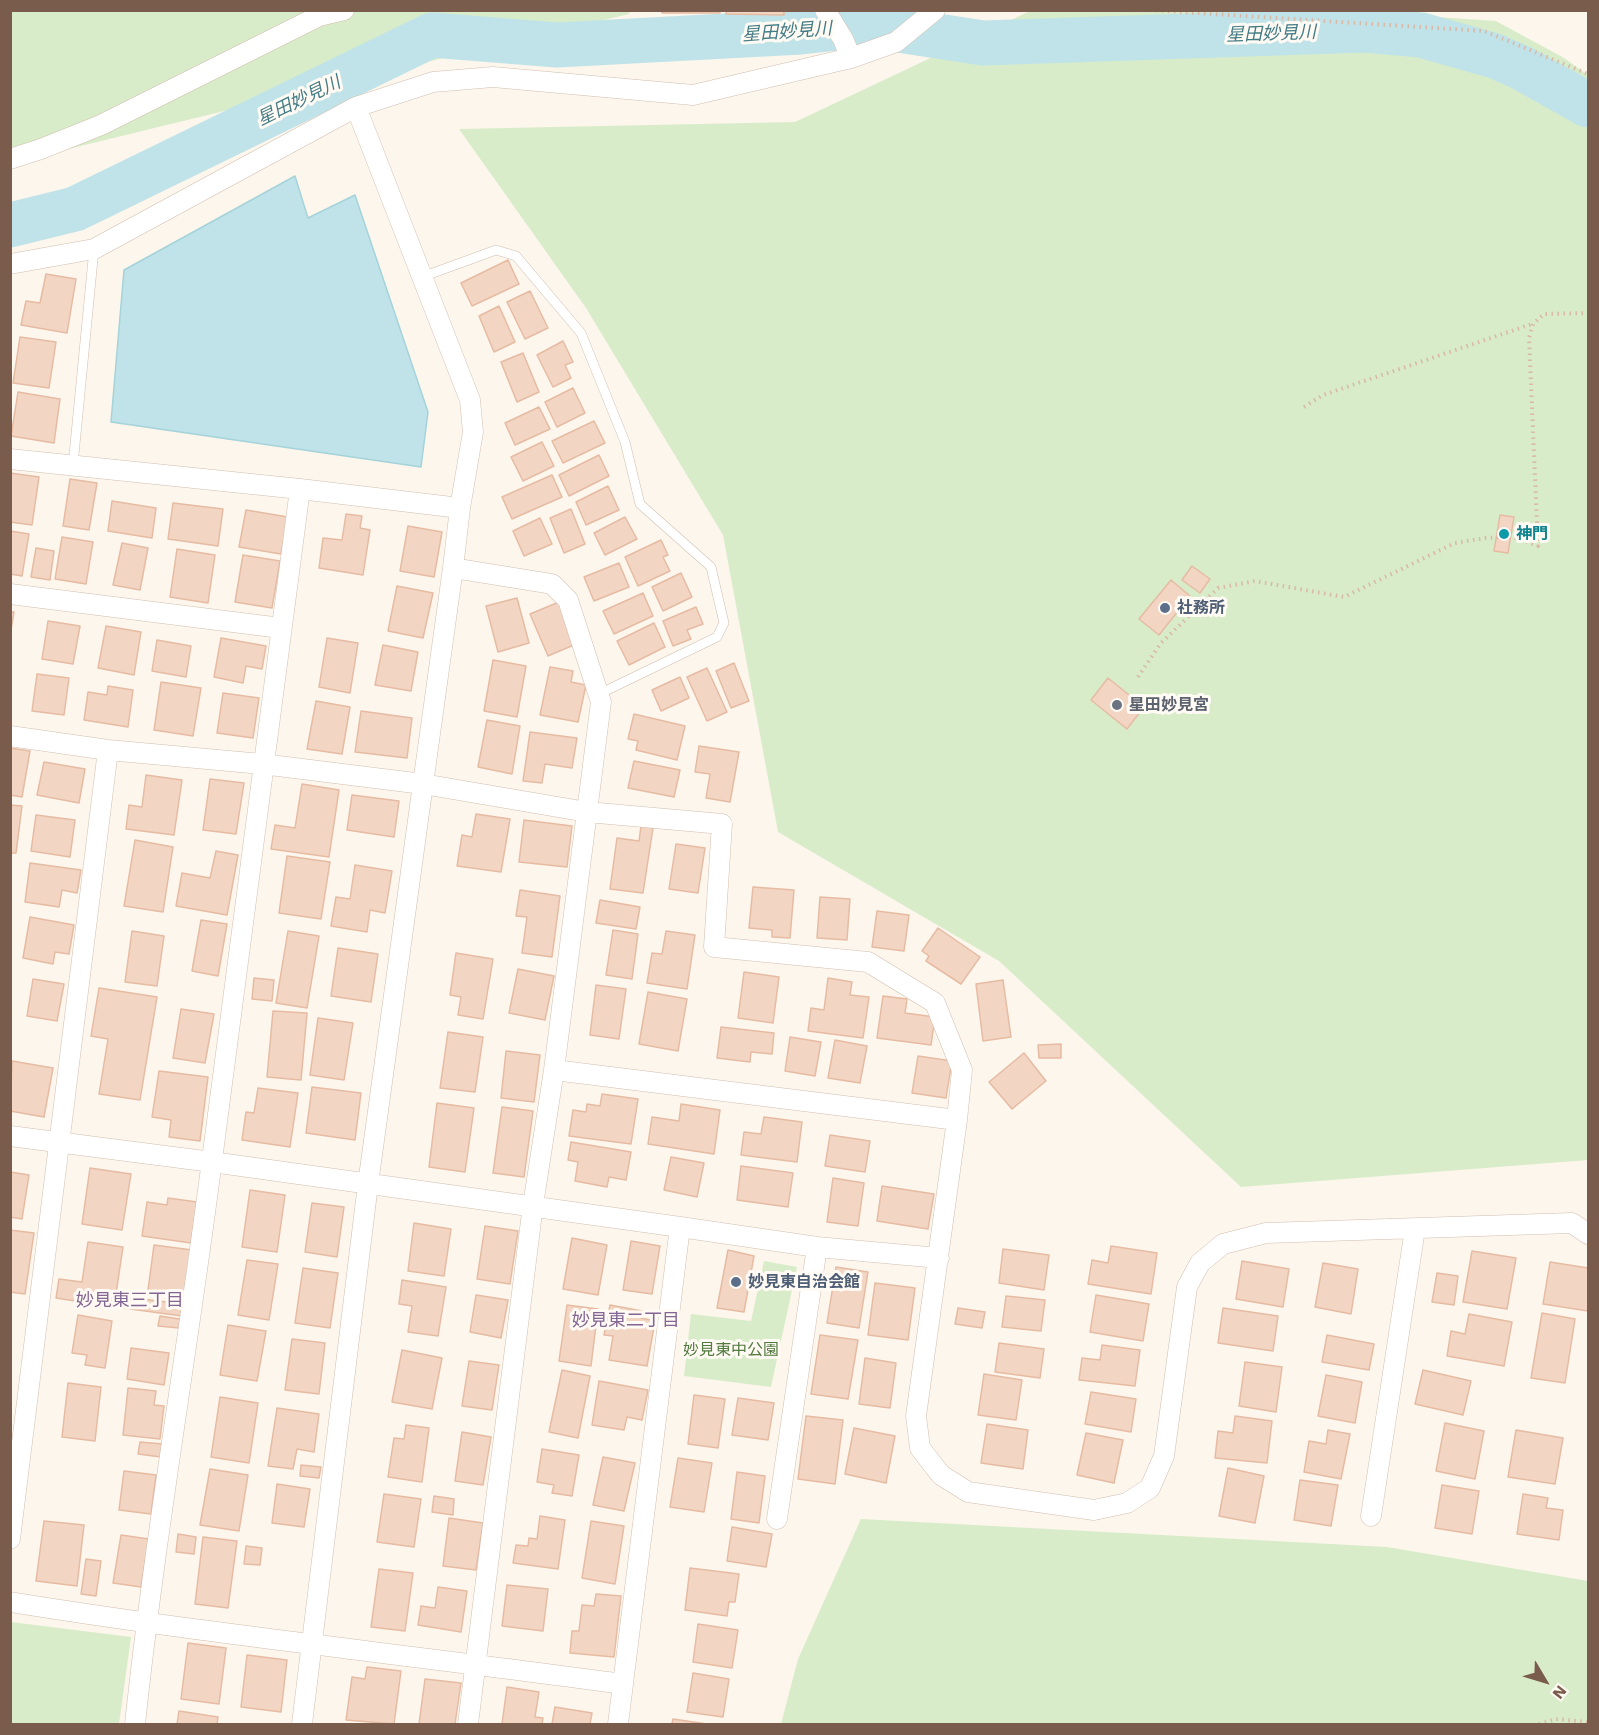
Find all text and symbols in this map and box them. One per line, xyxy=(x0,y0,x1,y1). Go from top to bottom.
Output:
water label: 星田妙見川 xyxy=(741,18,833,46)
water label: 星田妙見川 xyxy=(1226,22,1316,46)
water label: 星田妙見川 xyxy=(254,72,344,130)
place label: 神門 xyxy=(1516,524,1548,544)
marker: 神門 xyxy=(1497,527,1511,541)
place label: 社務所 xyxy=(1177,598,1225,618)
marker: 社務所 xyxy=(1158,601,1172,615)
place label: 星田妙見宮 xyxy=(1129,695,1209,715)
marker: 星田妙見宮 xyxy=(1110,698,1124,712)
place label: 妙見東自治会館 xyxy=(748,1272,860,1292)
marker: 妙見東自治会館 xyxy=(729,1275,743,1289)
district label: 妙見東三丁目 xyxy=(76,1290,184,1312)
district label: 妙見東二丁目 xyxy=(572,1310,680,1332)
park label: 妙見東中公園 xyxy=(683,1340,779,1360)
north arrow xyxy=(1515,1651,1575,1711)
text: N xyxy=(1548,1682,1571,1703)

